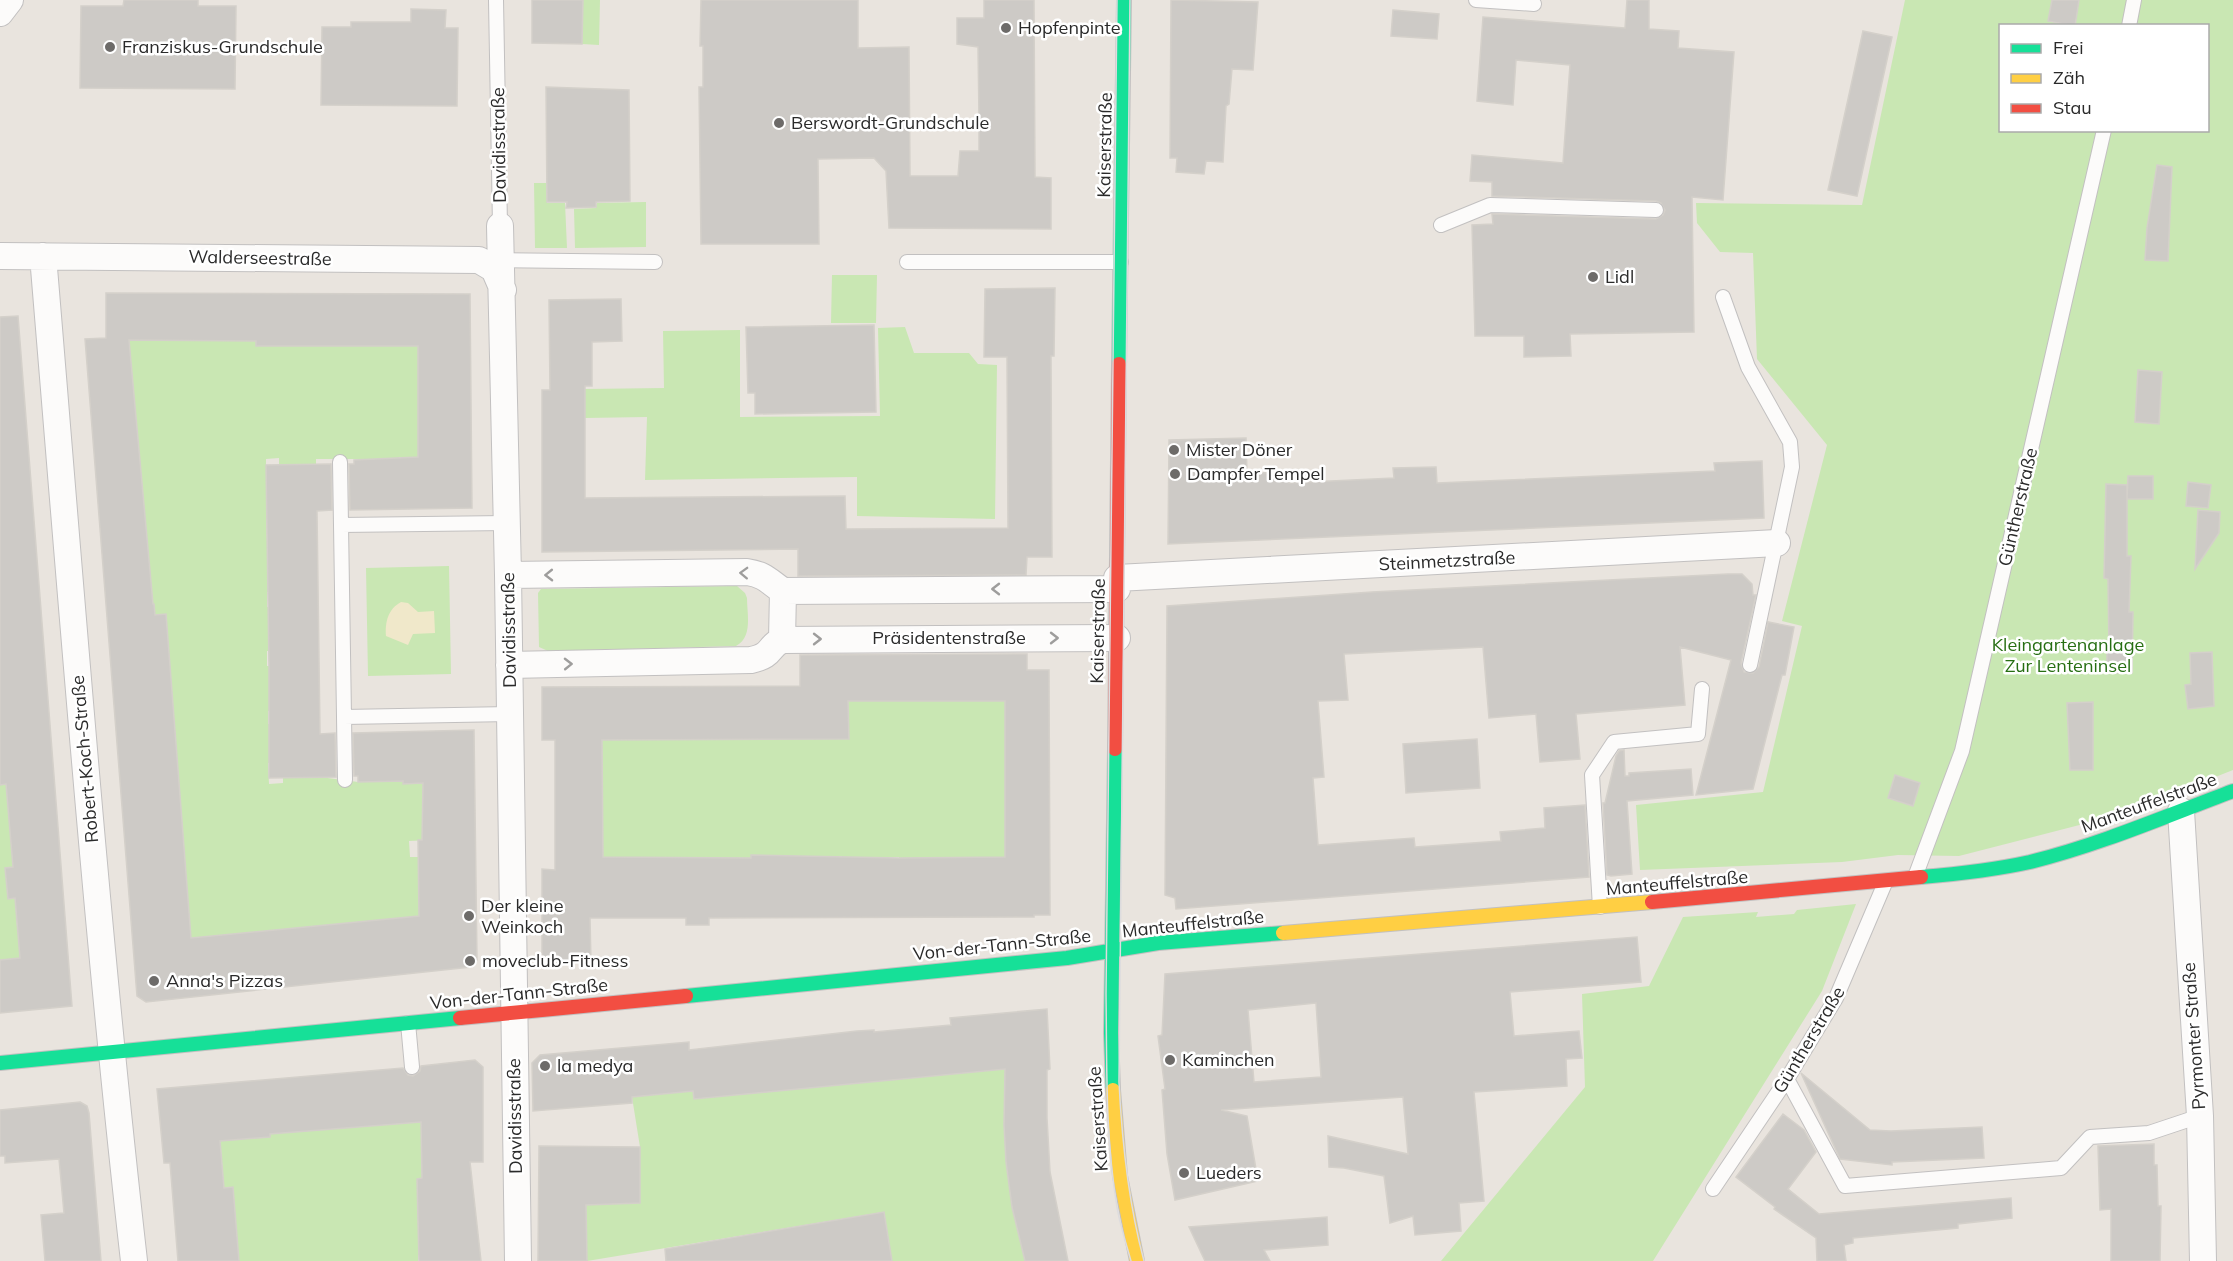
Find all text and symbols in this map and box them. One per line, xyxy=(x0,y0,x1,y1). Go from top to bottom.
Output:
place label: Hopfenpinte xyxy=(1018,16,1121,39)
marker: Hopfenpinte xyxy=(999,21,1013,35)
legend xyxy=(1999,24,2209,132)
place label: Franziskus-Grundschule xyxy=(122,35,323,58)
text: Frei xyxy=(2053,36,2083,59)
marker: Franziskus-Grundschule xyxy=(103,40,117,54)
text: Zäh xyxy=(2053,66,2085,89)
street label: Davidisstraße xyxy=(486,87,511,203)
street label: Kaiserstraße xyxy=(1092,92,1117,198)
text: Stau xyxy=(2053,96,2092,119)
place label: Berswordt-Grundschule xyxy=(791,111,989,134)
marker: Berswordt-Grundschule xyxy=(772,116,786,130)
street label: Walderseestraße xyxy=(188,245,332,270)
place label: Lidl xyxy=(1605,265,1634,288)
marker: Lidl xyxy=(1586,270,1600,284)
place label: Mister Döner xyxy=(1186,438,1293,461)
marker: Mister Döner xyxy=(1167,443,1181,457)
street label: Güntherstraße xyxy=(1993,445,2042,568)
place label: Dampfer Tempel xyxy=(1187,462,1325,485)
marker: Dampfer Tempel xyxy=(1168,467,1182,481)
street label: Steinmetzstraße xyxy=(1378,545,1516,576)
one-way arrow xyxy=(739,567,748,579)
one-way arrow xyxy=(544,569,553,581)
street label: Davidisstraße xyxy=(496,572,521,688)
street label: Kaiserstraße xyxy=(1085,578,1110,684)
one-way arrow xyxy=(991,583,1000,595)
street label: Präsidentenstraße xyxy=(872,626,1026,649)
one-way arrow xyxy=(1050,632,1059,644)
one-way arrow xyxy=(813,633,822,645)
park label: Kleingartenanlage Zur Lenteninsel xyxy=(1992,633,2144,677)
one-way arrow xyxy=(563,658,572,670)
street label: Robert-Koch-Straße xyxy=(66,674,103,844)
street label: Manteuffelstraße xyxy=(2078,767,2220,838)
street label: Manteuffelstraße xyxy=(1605,865,1749,900)
place label: Der kleine Weinkoch xyxy=(481,894,563,938)
street label: Manteuffelstraße xyxy=(1121,905,1265,942)
marker: Der kleine Weinkoch xyxy=(462,909,476,923)
street label: Von-der-Tann-Straße xyxy=(912,924,1092,965)
place label: moveclub-Fitness xyxy=(482,949,628,972)
marker: moveclub-Fitness xyxy=(463,954,477,968)
street label: Pyrmonter Straße xyxy=(2177,962,2210,1110)
place label: Anna's Pizzas xyxy=(166,969,283,992)
street label: Von-der-Tann-Straße xyxy=(429,973,609,1014)
marker: Anna's Pizzas xyxy=(147,974,161,988)
street label: Güntherstraße xyxy=(1768,982,1850,1097)
place label: Kaminchen xyxy=(1182,1048,1275,1071)
marker: Kaminchen xyxy=(1163,1053,1177,1067)
place label: la medya xyxy=(557,1054,633,1077)
street label: Davidisstraße xyxy=(502,1058,527,1174)
marker: la medya xyxy=(538,1059,552,1073)
street label: Kaiserstraße xyxy=(1082,1066,1113,1172)
place label: Lueders xyxy=(1196,1161,1262,1184)
marker: Lueders xyxy=(1177,1166,1191,1180)

